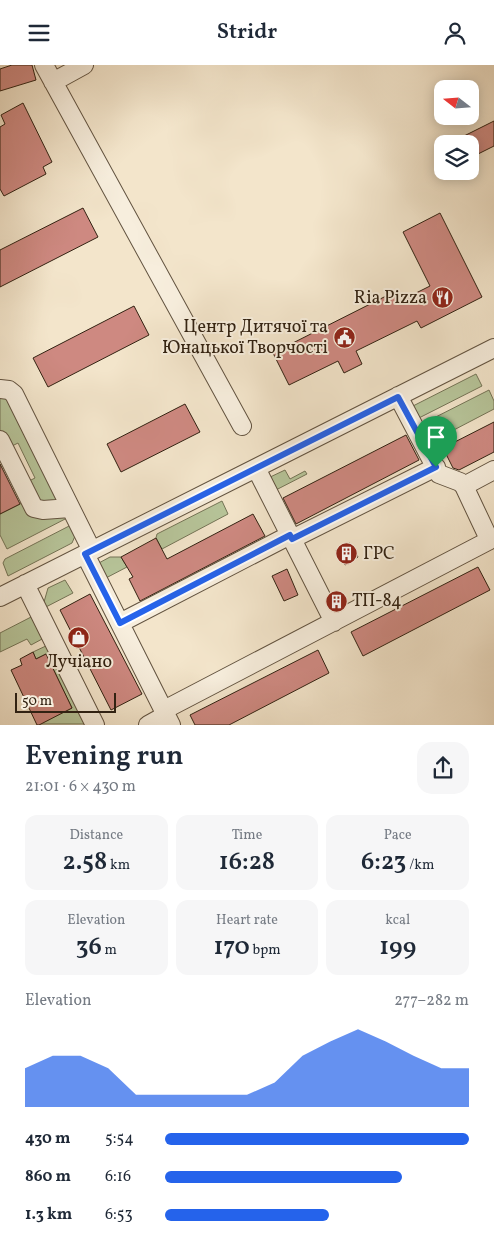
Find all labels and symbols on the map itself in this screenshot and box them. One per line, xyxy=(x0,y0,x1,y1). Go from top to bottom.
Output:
north arrow xyxy=(434,80,479,125)
place label: Ria Pizza xyxy=(354,286,427,311)
restaurant icon: Ria Pizza xyxy=(431,286,455,310)
place label: Центр Дитячої та Юнацької Творчості xyxy=(162,315,328,361)
public building icon: Центр Дитячої та Юнацької Творчості xyxy=(332,325,356,349)
pin xyxy=(415,416,457,467)
building icon: ГРС xyxy=(335,542,359,566)
place label: ГРС xyxy=(363,542,395,567)
building icon: ТП-84 xyxy=(324,589,348,613)
place label: ТП-84 xyxy=(352,589,402,614)
shop icon: Лучіано xyxy=(67,625,91,649)
place label: Лучіано xyxy=(46,650,112,675)
scale bar xyxy=(15,689,116,713)

